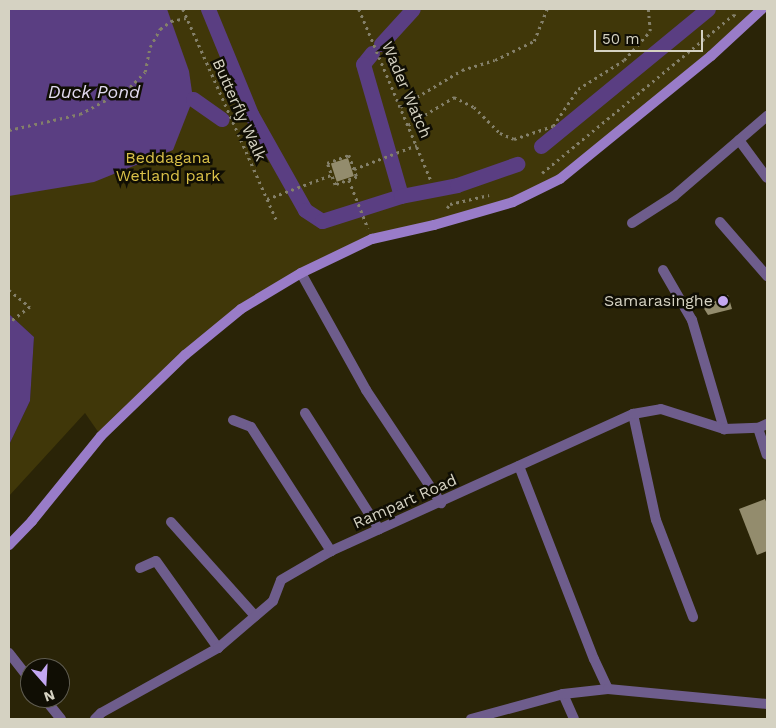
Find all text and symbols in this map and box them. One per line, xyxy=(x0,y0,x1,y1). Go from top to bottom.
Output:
scale bar xyxy=(596,20,705,52)
text: 50 m xyxy=(602,30,639,48)
street label: Wader Watch xyxy=(377,38,435,142)
street label: Butterfly Walk xyxy=(208,56,270,164)
water label: Duck Pond xyxy=(48,81,140,103)
park label: Beddagana Wetland park xyxy=(116,148,220,186)
place label: Samarasinghe xyxy=(604,291,713,311)
marker: Samarasinghe xyxy=(717,295,729,307)
street label: Rampart Road xyxy=(350,471,460,533)
north arrow xyxy=(20,658,70,708)
text: N xyxy=(42,687,57,705)

